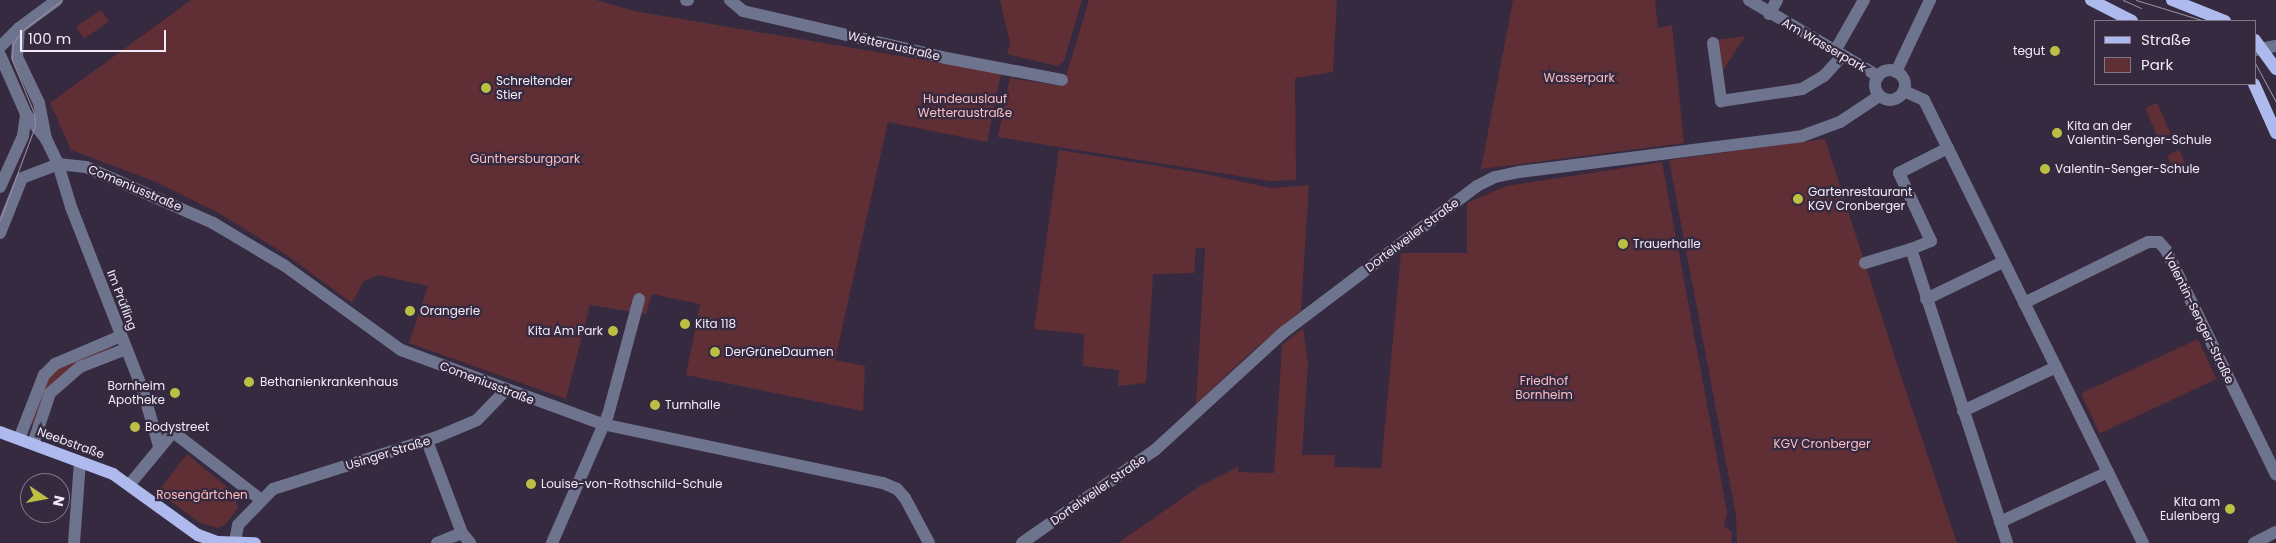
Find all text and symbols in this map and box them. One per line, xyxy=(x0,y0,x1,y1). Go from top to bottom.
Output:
street label: Am Wasserpark xyxy=(1779,15,1869,75)
scale bar xyxy=(22,20,169,52)
legend xyxy=(2094,20,2256,85)
text: 100 m xyxy=(28,28,71,49)
street label: Wetteraustraße xyxy=(846,28,942,64)
text: Straße xyxy=(2141,29,2191,50)
place label: tegut xyxy=(2013,44,2045,58)
marker: tegut xyxy=(2049,45,2061,57)
text: Park xyxy=(2141,54,2173,75)
park label: Wasserpark xyxy=(1543,71,1615,85)
place label: Schreitender Stier xyxy=(496,74,572,102)
marker: Schreitender Stier xyxy=(480,82,492,94)
park label: Hundeauslauf Wetteraustraße xyxy=(918,92,1012,120)
place label: Kita an der Valentin-Senger-Schule xyxy=(2067,119,2212,147)
marker: Kita an der Valentin-Senger-Schule xyxy=(2051,127,2063,139)
park label: Günthersburgpark xyxy=(470,152,580,166)
street label: Comeniusstraße xyxy=(86,162,184,214)
place label: Valentin-Senger-Schule xyxy=(2055,162,2200,176)
marker: Valentin-Senger-Schule xyxy=(2039,163,2051,175)
place label: Gartenrestaurant KGV Cronberger xyxy=(1808,185,1912,213)
marker: Gartenrestaurant KGV Cronberger xyxy=(1792,193,1804,205)
street label: Dortelweiler Straße xyxy=(1362,195,1462,275)
place label: Trauerhalle xyxy=(1633,237,1701,251)
marker: Trauerhalle xyxy=(1617,238,1629,250)
street label: Valentin-Senger-Straße xyxy=(2161,250,2237,386)
street label: Im Prüfling xyxy=(104,268,140,332)
place label: Orangerie xyxy=(420,304,480,318)
marker: Orangerie xyxy=(404,305,416,317)
place label: Kita 118 xyxy=(695,317,736,331)
marker: Kita 118 xyxy=(679,318,691,330)
place label: Kita Am Park xyxy=(528,324,603,338)
marker: Kita Am Park xyxy=(607,325,619,337)
place label: DerGrüneDaumen xyxy=(725,345,834,359)
marker: DerGrüneDaumen xyxy=(709,346,721,358)
street label: Comeniusstraße xyxy=(438,358,536,408)
park label: Friedhof Bornheim xyxy=(1515,374,1573,402)
marker: Bethanienkrankenhaus xyxy=(242,375,256,389)
place label: Bethanienkrankenhaus xyxy=(260,375,398,389)
place label: Bornheim Apotheke xyxy=(107,379,165,407)
marker: Bornheim Apotheke xyxy=(169,387,181,399)
place label: Turnhalle xyxy=(665,398,720,412)
marker: Turnhalle xyxy=(649,399,661,411)
place label: Bodystreet xyxy=(145,420,209,434)
marker: Bodystreet xyxy=(129,421,141,433)
street label: Neebstraße xyxy=(36,424,106,462)
street label: Usinger Straße xyxy=(344,433,432,473)
park label: KGV Cronberger xyxy=(1774,437,1870,451)
street label: Dortelweiler Straße xyxy=(1047,452,1149,528)
north arrow xyxy=(20,473,70,523)
place label: Louise-von-Rothschild-Schule xyxy=(541,477,722,491)
marker: Louise-von-Rothschild-Schule xyxy=(525,478,537,490)
park label: Rosengärtchen xyxy=(156,488,248,502)
text: N xyxy=(48,494,70,508)
place label: Kita am Eulenberg xyxy=(2160,495,2220,523)
marker: Kita am Eulenberg xyxy=(2224,503,2236,515)

